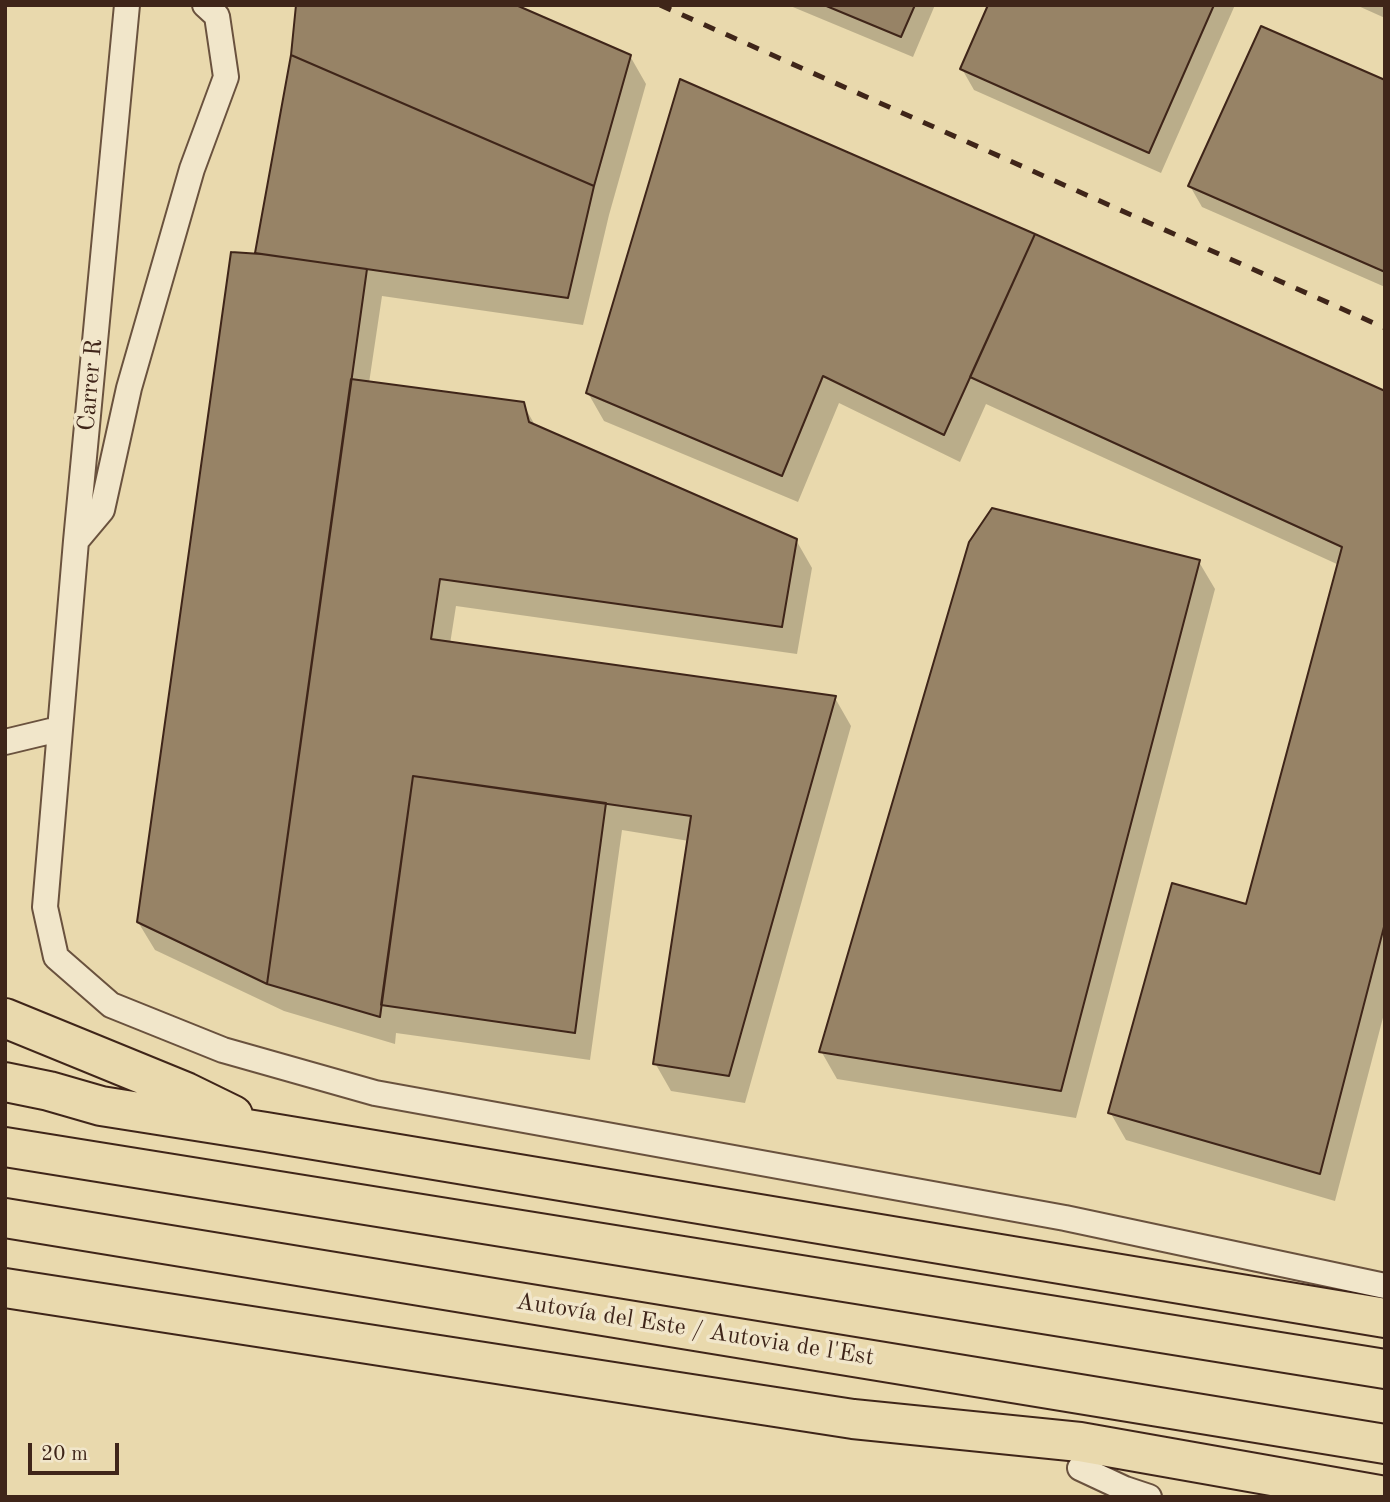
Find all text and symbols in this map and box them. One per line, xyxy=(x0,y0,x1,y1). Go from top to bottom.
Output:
street label: Carrer R xyxy=(73,338,109,432)
street label: Autovía del Este / Autovia de l'Est xyxy=(514,1287,876,1373)
scale bar xyxy=(32,1428,122,1472)
text: 20 m xyxy=(41,1444,88,1465)

